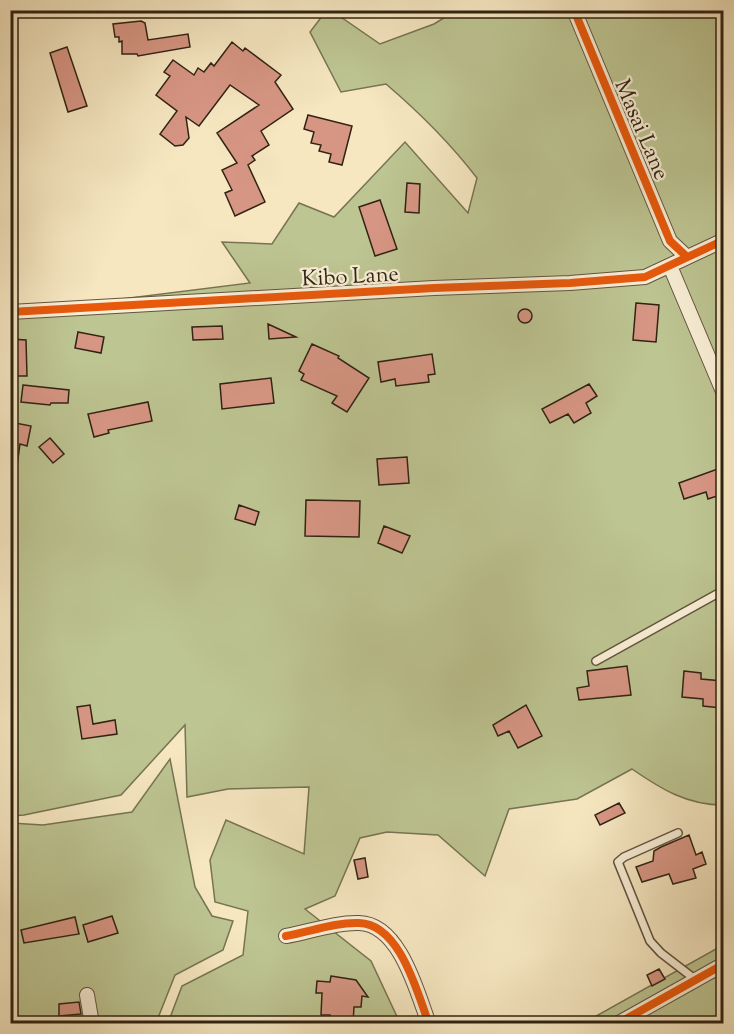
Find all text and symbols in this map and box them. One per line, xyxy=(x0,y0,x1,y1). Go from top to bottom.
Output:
street label: Masai Lane xyxy=(605,75,676,185)
street label: Kibo Lane xyxy=(301,259,400,297)

